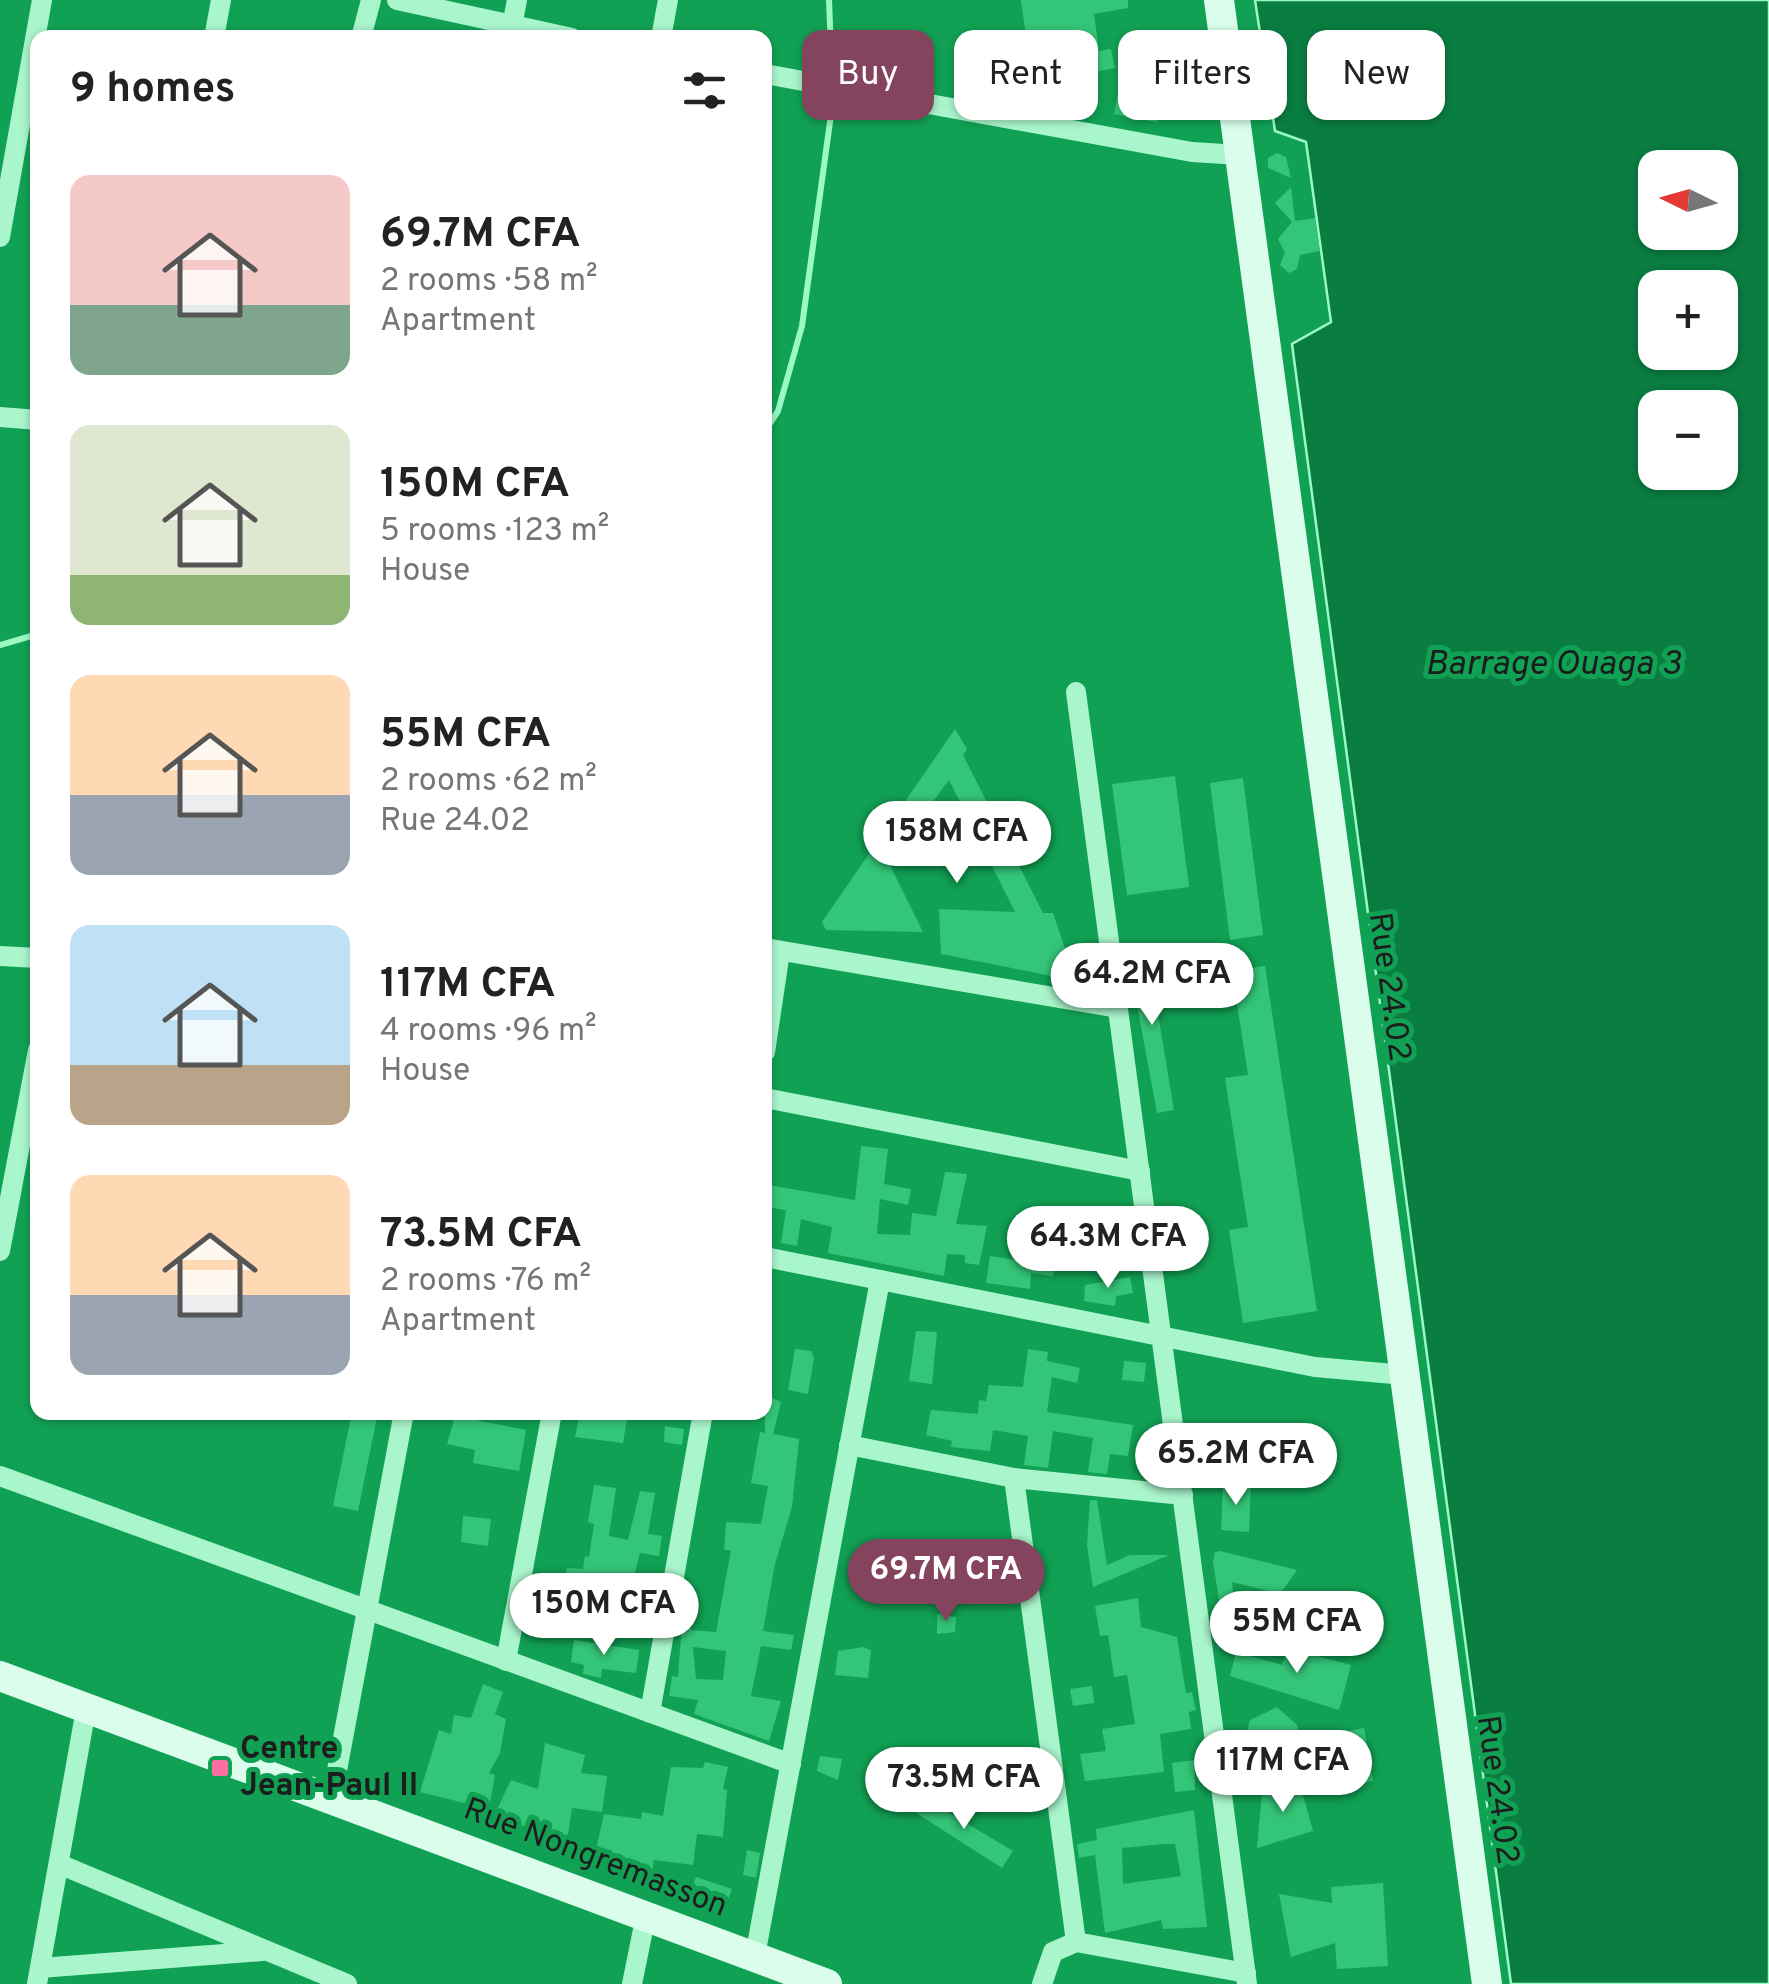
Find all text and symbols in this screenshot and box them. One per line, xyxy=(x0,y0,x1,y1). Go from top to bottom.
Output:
chip: Buy xyxy=(802,30,934,120)
chip: Rent xyxy=(954,30,1098,120)
chip: Filters xyxy=(1118,30,1287,120)
chip: New xyxy=(1307,30,1445,120)
icon: filters xyxy=(677,63,732,118)
text: 9 homes xyxy=(70,64,235,117)
north arrow xyxy=(1638,150,1738,250)
map controls xyxy=(1638,150,1738,490)
text: 69.7M CFA xyxy=(380,209,581,262)
icon: home xyxy=(150,215,270,335)
text: 2 rooms · 58 m² xyxy=(380,262,598,302)
button: + xyxy=(1638,270,1738,370)
text: Apartment xyxy=(380,302,536,342)
button: − xyxy=(1638,390,1738,490)
text: 150M CFA xyxy=(380,459,570,512)
icon: home xyxy=(150,465,270,585)
text: 5 rooms · 123 m² xyxy=(380,512,609,552)
text: House xyxy=(380,552,470,592)
water label: Barrage Ouaga 3 xyxy=(1425,643,1682,687)
text: 55M CFA xyxy=(380,709,551,762)
icon: home xyxy=(150,715,270,835)
text: 2 rooms · 62 m² xyxy=(380,762,597,802)
pin: 158M CFA xyxy=(854,801,1060,886)
text: Rue 24.02 xyxy=(380,802,530,842)
text: 158M CFA xyxy=(885,813,1029,853)
street label: Rue 24.02 xyxy=(1358,910,1418,1064)
pin: 64.2M CFA xyxy=(1038,943,1266,1028)
text: 64.2M CFA xyxy=(1073,955,1231,995)
text: 117M CFA xyxy=(380,959,556,1012)
icon: home xyxy=(150,965,270,1085)
text: 4 rooms · 96 m² xyxy=(380,1012,597,1052)
text: House xyxy=(380,1052,470,1092)
pin: 64.3M CFA xyxy=(994,1206,1222,1291)
text: 73.5M CFA xyxy=(380,1209,582,1262)
icon: home xyxy=(150,1215,270,1335)
text: 64.3M CFA xyxy=(1029,1218,1187,1258)
text: 2 rooms · 76 m² xyxy=(380,1262,591,1302)
text: Apartment xyxy=(380,1302,536,1342)
pin: 65.2M CFA xyxy=(1122,1423,1350,1508)
text: 65.2M CFA xyxy=(1157,1435,1315,1475)
pin: 69.7M CFA xyxy=(832,1539,1060,1624)
text: 69.7M CFA xyxy=(870,1551,1022,1591)
pin: 150M CFA xyxy=(501,1573,707,1658)
text: 150M CFA xyxy=(532,1585,676,1625)
pin: 55M CFA xyxy=(1205,1591,1389,1676)
text: 55M CFA xyxy=(1232,1603,1362,1643)
street label: Rue 24.02 xyxy=(1466,1713,1526,1867)
place label: Centre Jean-Paul II xyxy=(240,1730,418,1807)
pin: 117M CFA xyxy=(1180,1730,1386,1815)
text: 117M CFA xyxy=(1216,1742,1350,1782)
pin: 73.5M CFA xyxy=(850,1747,1078,1832)
marker: Centre Jean-Paul II xyxy=(209,1757,231,1779)
text: 73.5M CFA xyxy=(887,1759,1041,1799)
street label: Rue Nongremasson xyxy=(457,1790,733,1928)

